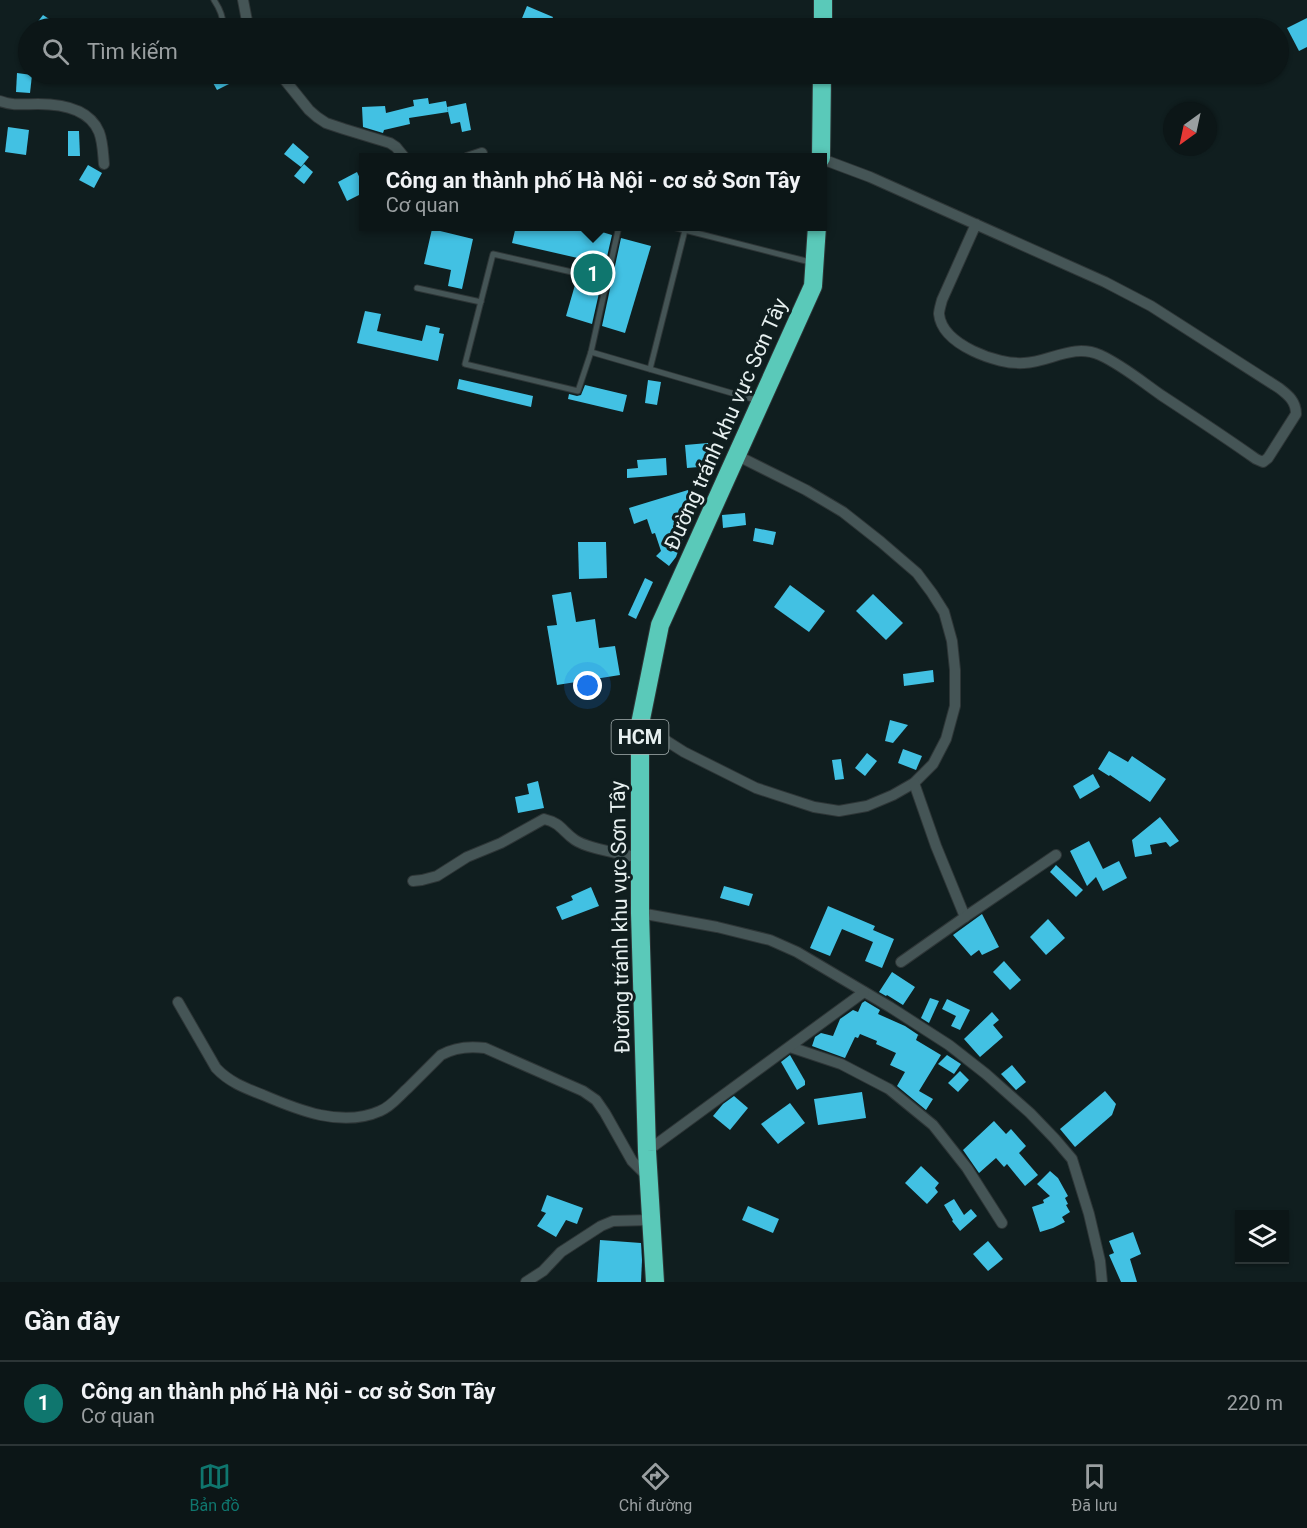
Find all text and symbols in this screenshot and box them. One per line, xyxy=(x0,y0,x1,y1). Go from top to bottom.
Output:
search box xyxy=(18,18,1289,84)
icon: search xyxy=(39,35,72,68)
text: Tìm kiếm xyxy=(87,39,178,64)
north arrow xyxy=(1163,102,1217,156)
popup xyxy=(359,153,827,231)
text: Công an thành phố Hà Nội - cơ sở Sơn Tây xyxy=(386,168,800,193)
text: Cơ quan xyxy=(386,193,459,217)
pin: 1 xyxy=(574,250,612,296)
street label: Đường tránh khu vực Sơn Tây xyxy=(660,294,792,554)
your location xyxy=(573,671,602,700)
road number: HCM xyxy=(612,720,668,754)
street label: Đường tránh khu vực Sơn Tây xyxy=(606,780,634,1054)
map controls xyxy=(1235,1210,1289,1264)
button: layers xyxy=(1235,1210,1289,1264)
text: Gần đây xyxy=(24,1306,120,1336)
text: Công an thành phố Hà Nội - cơ sở Sơn Tây xyxy=(81,1379,496,1404)
text: 1 xyxy=(38,1391,49,1415)
text: 220 m xyxy=(1227,1391,1283,1415)
text: Cơ quan xyxy=(81,1404,155,1428)
tab: Bản đồ xyxy=(190,1460,240,1515)
tab: Chỉ đường xyxy=(619,1460,692,1515)
tab: Đã lưu xyxy=(1071,1460,1117,1515)

